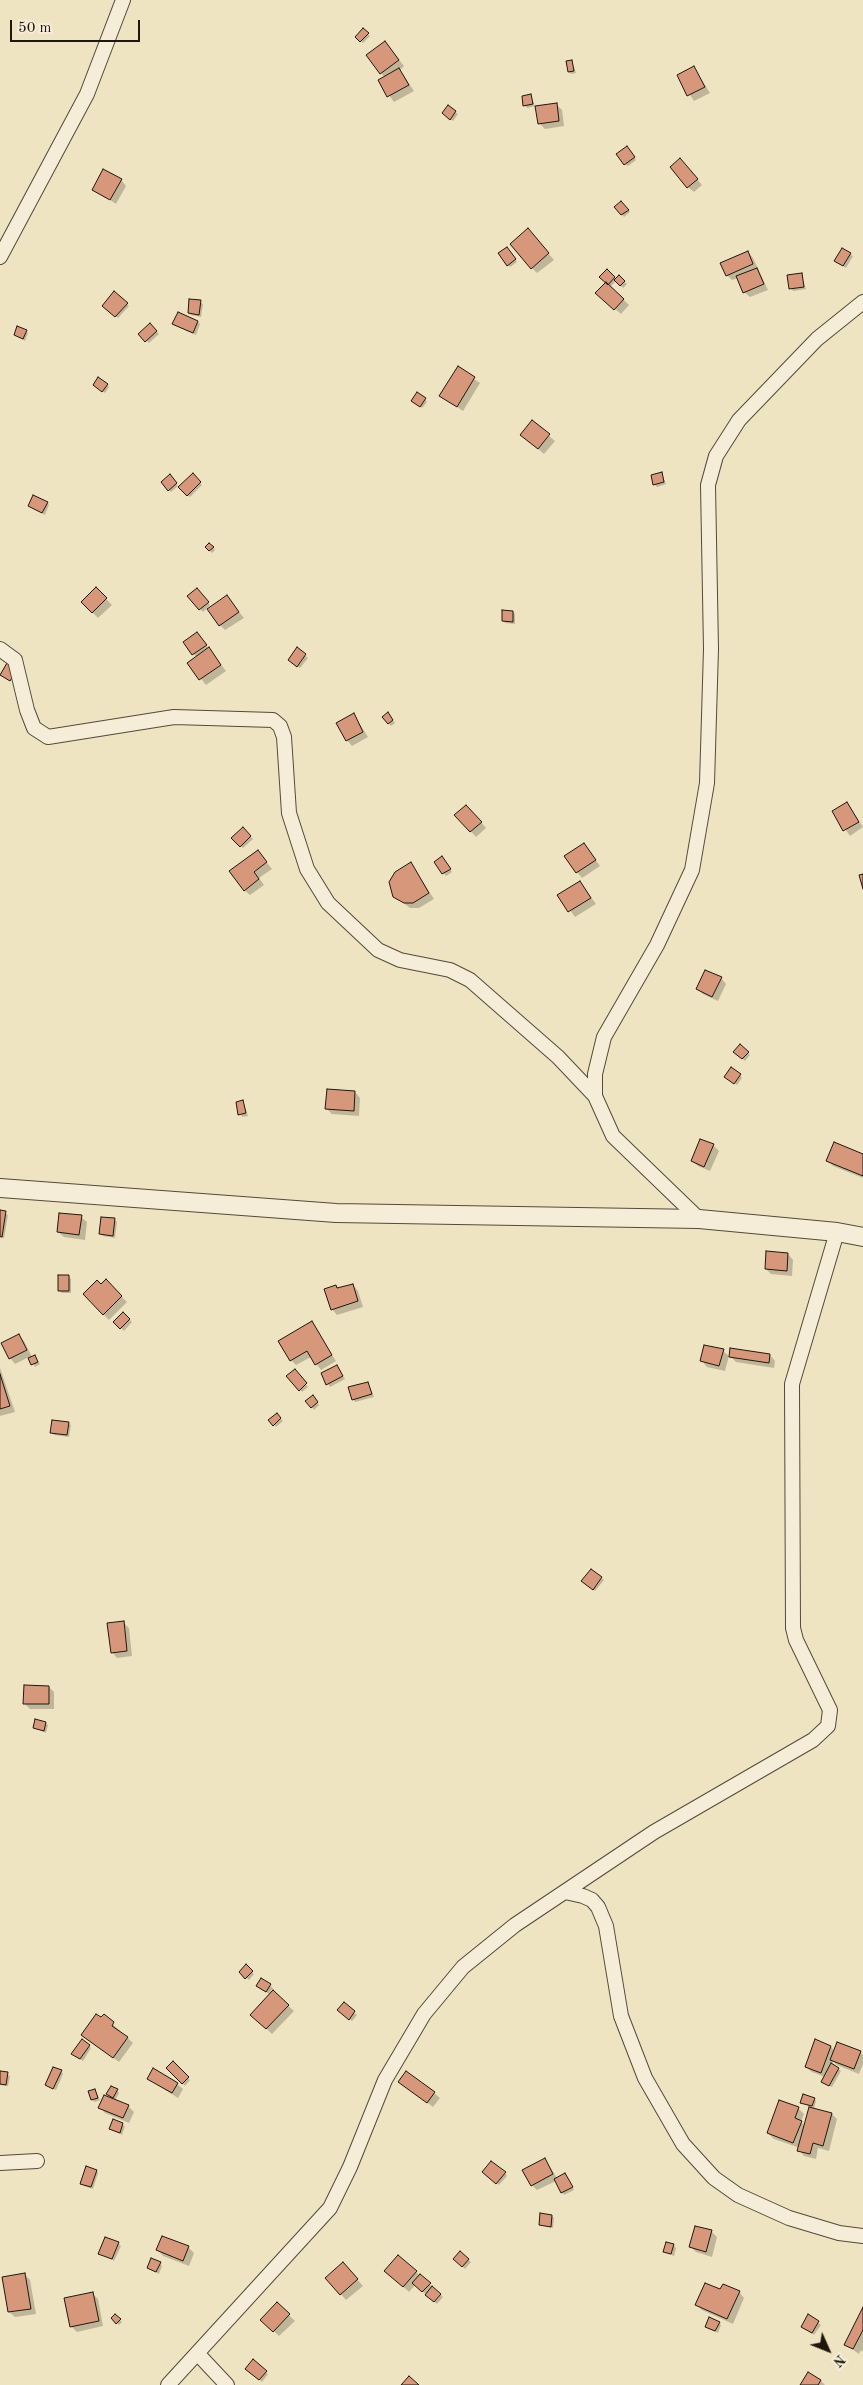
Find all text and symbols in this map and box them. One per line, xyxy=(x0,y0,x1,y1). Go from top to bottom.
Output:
scale bar xyxy=(12,10,142,42)
text: 50 m xyxy=(18,21,52,36)
north arrow xyxy=(803,2325,853,2375)
text: N xyxy=(830,2352,848,2369)

